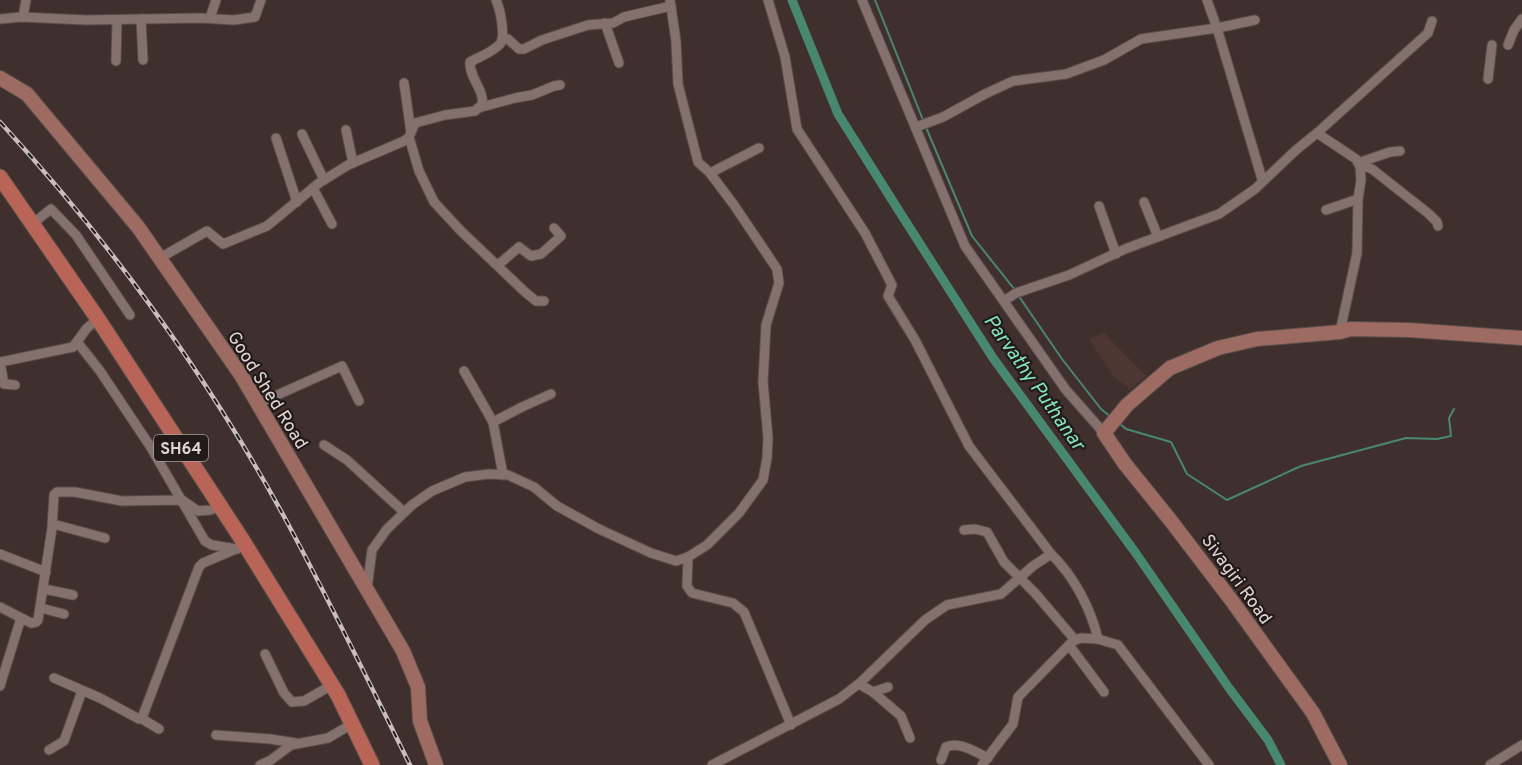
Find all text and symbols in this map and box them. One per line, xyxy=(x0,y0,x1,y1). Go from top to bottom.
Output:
water label: Parvathy Puthanar xyxy=(977,310,1091,458)
street label: Good Shed Road xyxy=(221,328,312,454)
road number: SH64 xyxy=(154,435,208,461)
street label: Sivagiri Road xyxy=(1195,530,1276,630)

